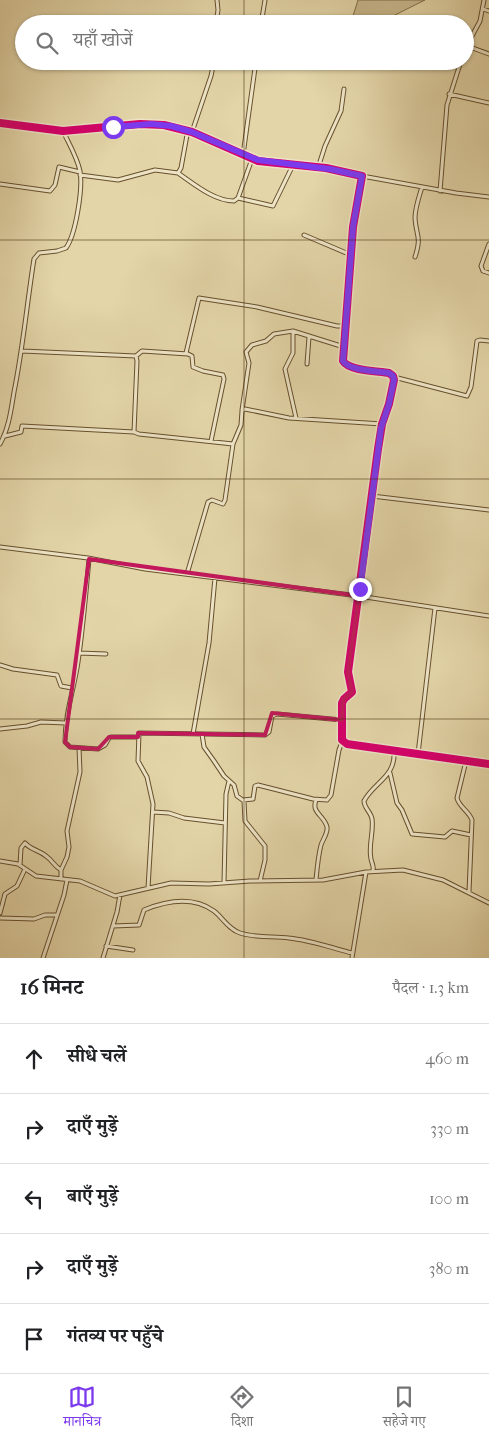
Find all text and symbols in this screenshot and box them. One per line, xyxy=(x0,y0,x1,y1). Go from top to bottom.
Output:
search box xyxy=(15,15,474,70)
icon: search xyxy=(33,29,61,57)
text: यहाँ खोजें xyxy=(73,29,133,51)
route start xyxy=(102,116,125,139)
route end xyxy=(349,578,372,601)
text: 16 मिनट xyxy=(20,975,83,999)
text: पैदल · 1.3 km xyxy=(392,978,469,997)
icon: ahead xyxy=(20,1045,48,1073)
text: सीधे चलें xyxy=(67,1045,126,1067)
text: 460 m xyxy=(425,1049,469,1068)
icon: right xyxy=(20,1115,48,1143)
text: दाएँ मुड़ें xyxy=(67,1115,118,1137)
text: 330 m xyxy=(430,1119,469,1138)
icon: left xyxy=(20,1185,48,1213)
text: बाएँ मुड़ें xyxy=(67,1185,118,1207)
text: 100 m xyxy=(429,1189,469,1208)
icon: right xyxy=(20,1255,48,1283)
text: दाएँ मुड़ें xyxy=(67,1255,118,1277)
text: 380 m xyxy=(429,1259,469,1278)
icon: arrive xyxy=(20,1325,48,1353)
text: गंतव्य पर पहुँचे xyxy=(67,1325,163,1347)
tab: मानचित्र xyxy=(63,1383,101,1435)
tab: दिशा xyxy=(228,1383,256,1435)
tab: सहेजे गए xyxy=(383,1383,426,1435)

